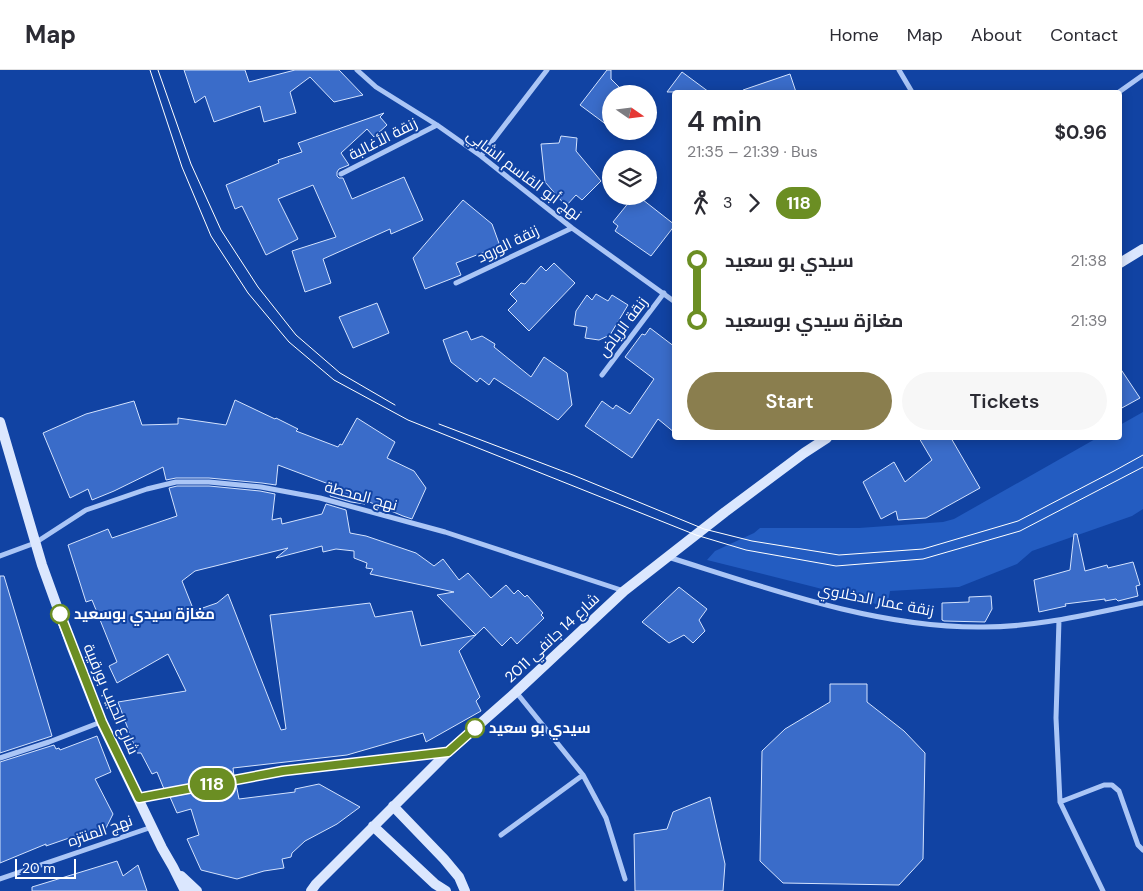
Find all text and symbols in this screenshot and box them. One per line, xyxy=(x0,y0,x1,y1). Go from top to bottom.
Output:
text: Map xyxy=(25,19,76,50)
text: Home xyxy=(829,23,879,47)
text: Map xyxy=(907,23,943,47)
text: About xyxy=(971,23,1022,47)
text: Contact xyxy=(1050,23,1118,47)
north arrow xyxy=(602,85,658,140)
map controls xyxy=(602,85,657,205)
text: 4 min xyxy=(687,103,762,140)
street label: زنقة الأغالبة xyxy=(345,113,421,165)
text: $0.96 xyxy=(1055,120,1107,145)
street label: نهج أبو القاسم الشابي xyxy=(461,125,586,226)
text: 21:35 – 21:39 · Bus xyxy=(687,141,818,162)
button: layers xyxy=(602,150,657,205)
icon: walk xyxy=(687,189,715,217)
icon: forward xyxy=(740,189,768,217)
text: 118 xyxy=(786,191,811,215)
text: 3 xyxy=(723,192,732,213)
street label: زنقة الورود xyxy=(474,220,542,268)
text: سيدي بو سعيد xyxy=(725,248,854,273)
text: 21:38 xyxy=(1070,250,1107,271)
street label: زنقة الرياض xyxy=(594,293,652,361)
text: مغازة سيدي بوسعيد xyxy=(725,308,903,333)
text: 21:39 xyxy=(1071,310,1107,331)
button: Start xyxy=(687,372,892,430)
button: Tickets xyxy=(902,372,1107,430)
street label: نهج المحطة xyxy=(322,477,400,516)
street label: زنقة عمار الدخلاوي xyxy=(816,579,936,623)
street label: شارع 14 جانفي 2011 xyxy=(500,589,605,689)
marker: مغازة سيدي بوسعيد xyxy=(50,604,70,624)
place label: مغازة سيدي بوسعيد xyxy=(74,604,215,626)
street label: شارع الحبيب بورقيبة xyxy=(78,641,143,758)
marker: سيدي بو سعيد xyxy=(465,718,485,738)
place label: سيدي بو سعيد xyxy=(489,718,591,740)
line badge: 118 xyxy=(183,768,241,800)
text: 118 xyxy=(200,772,224,796)
street label: نهج المنتزه xyxy=(65,811,136,852)
scale bar xyxy=(15,856,76,879)
text: 20 m xyxy=(22,859,56,877)

